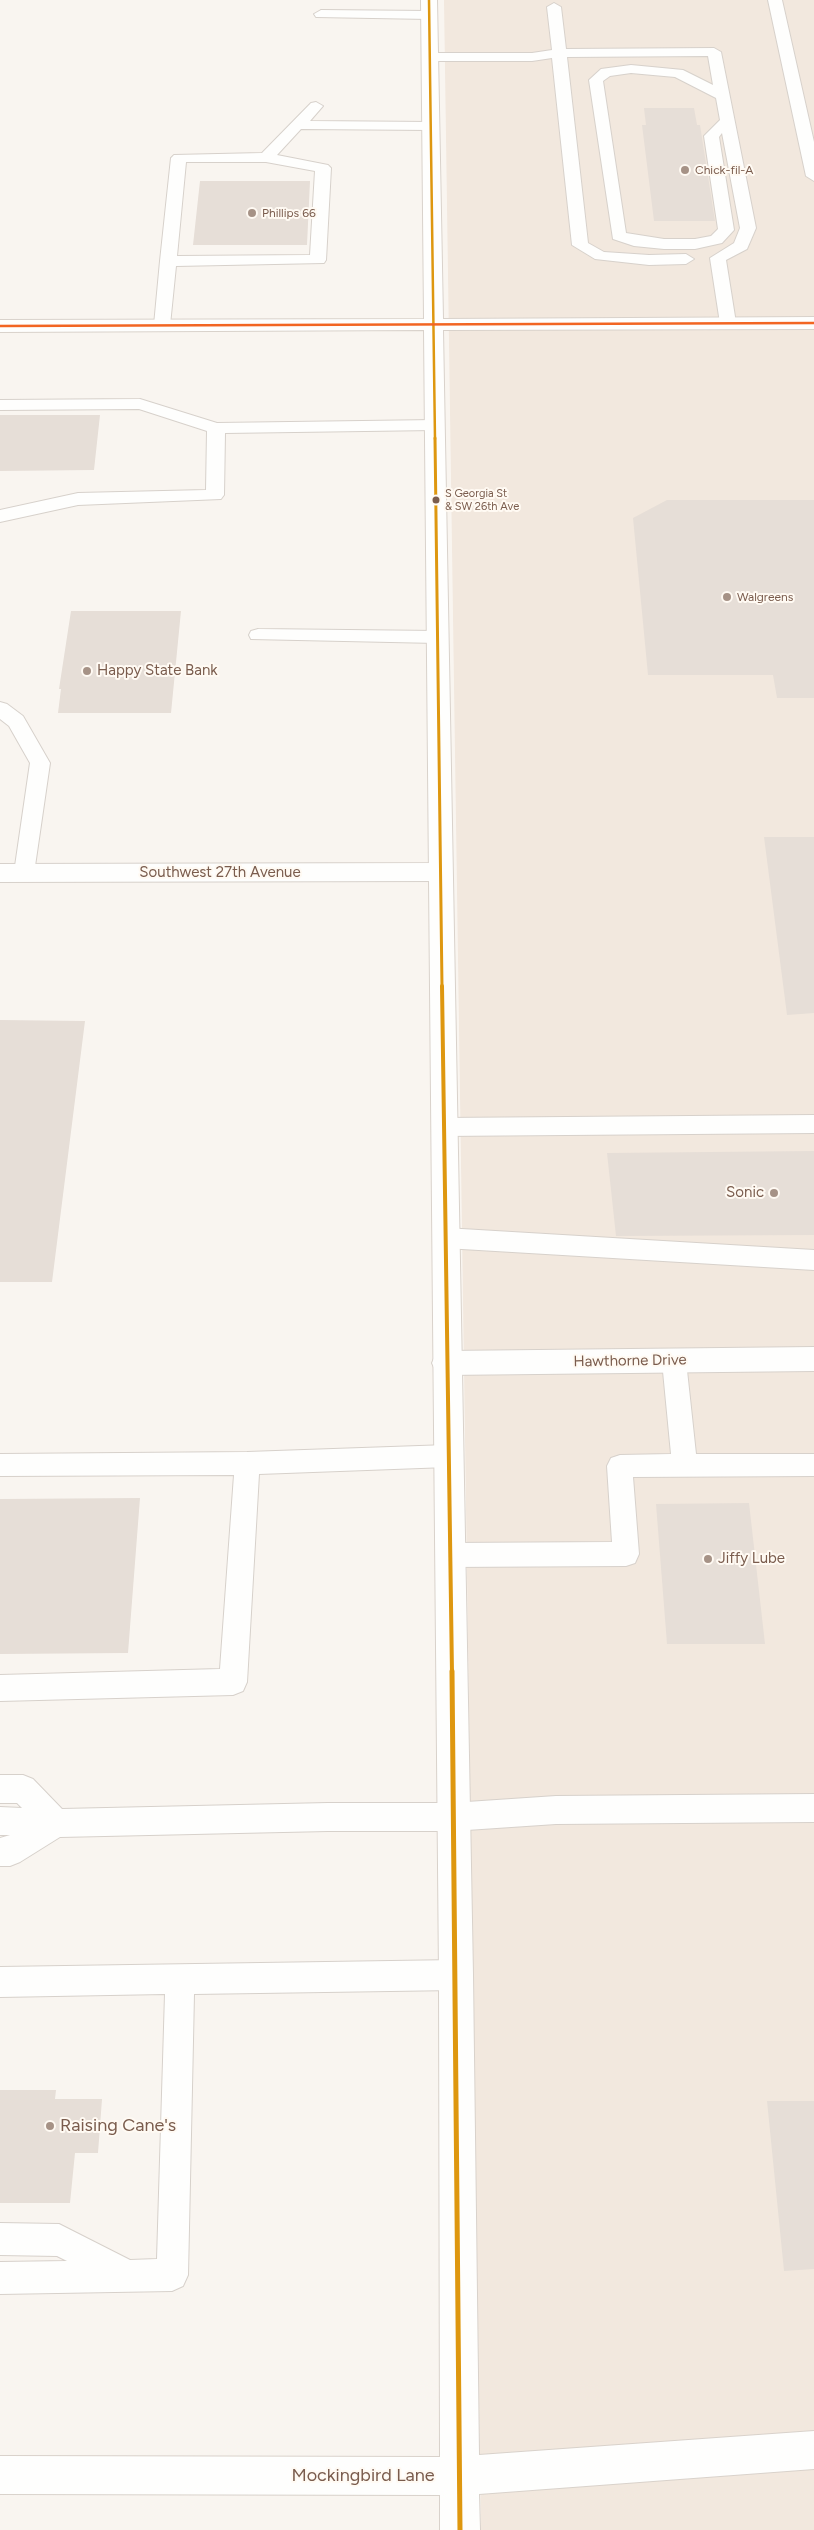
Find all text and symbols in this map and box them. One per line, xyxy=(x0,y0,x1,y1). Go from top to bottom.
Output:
place label: Chick-fil-A xyxy=(695,163,753,177)
marker: Chick-fil-A xyxy=(679,164,691,176)
place label: Phillips 66 xyxy=(262,206,316,220)
marker: Phillips 66 xyxy=(246,207,258,219)
place label: S Georgia St & SW 26th Ave xyxy=(445,487,519,513)
marker: S Georgia St & SW 26th Ave xyxy=(431,495,441,505)
place label: Walgreens xyxy=(737,590,793,604)
marker: Walgreens xyxy=(721,591,733,603)
place label: Happy State Bank xyxy=(97,662,218,680)
marker: Happy State Bank xyxy=(81,665,93,677)
street label: Southwest 27th Avenue xyxy=(139,864,301,882)
place label: Sonic xyxy=(726,1184,764,1202)
marker: Sonic xyxy=(768,1187,780,1199)
street label: Hawthorne Drive xyxy=(573,1351,687,1371)
place label: Jiffy Lube xyxy=(718,1550,785,1568)
marker: Jiffy Lube xyxy=(702,1553,714,1565)
place label: Raising Cane's xyxy=(60,2115,176,2137)
marker: Raising Cane's xyxy=(44,2120,56,2132)
street label: Mockingbird Lane xyxy=(291,2465,435,2487)

